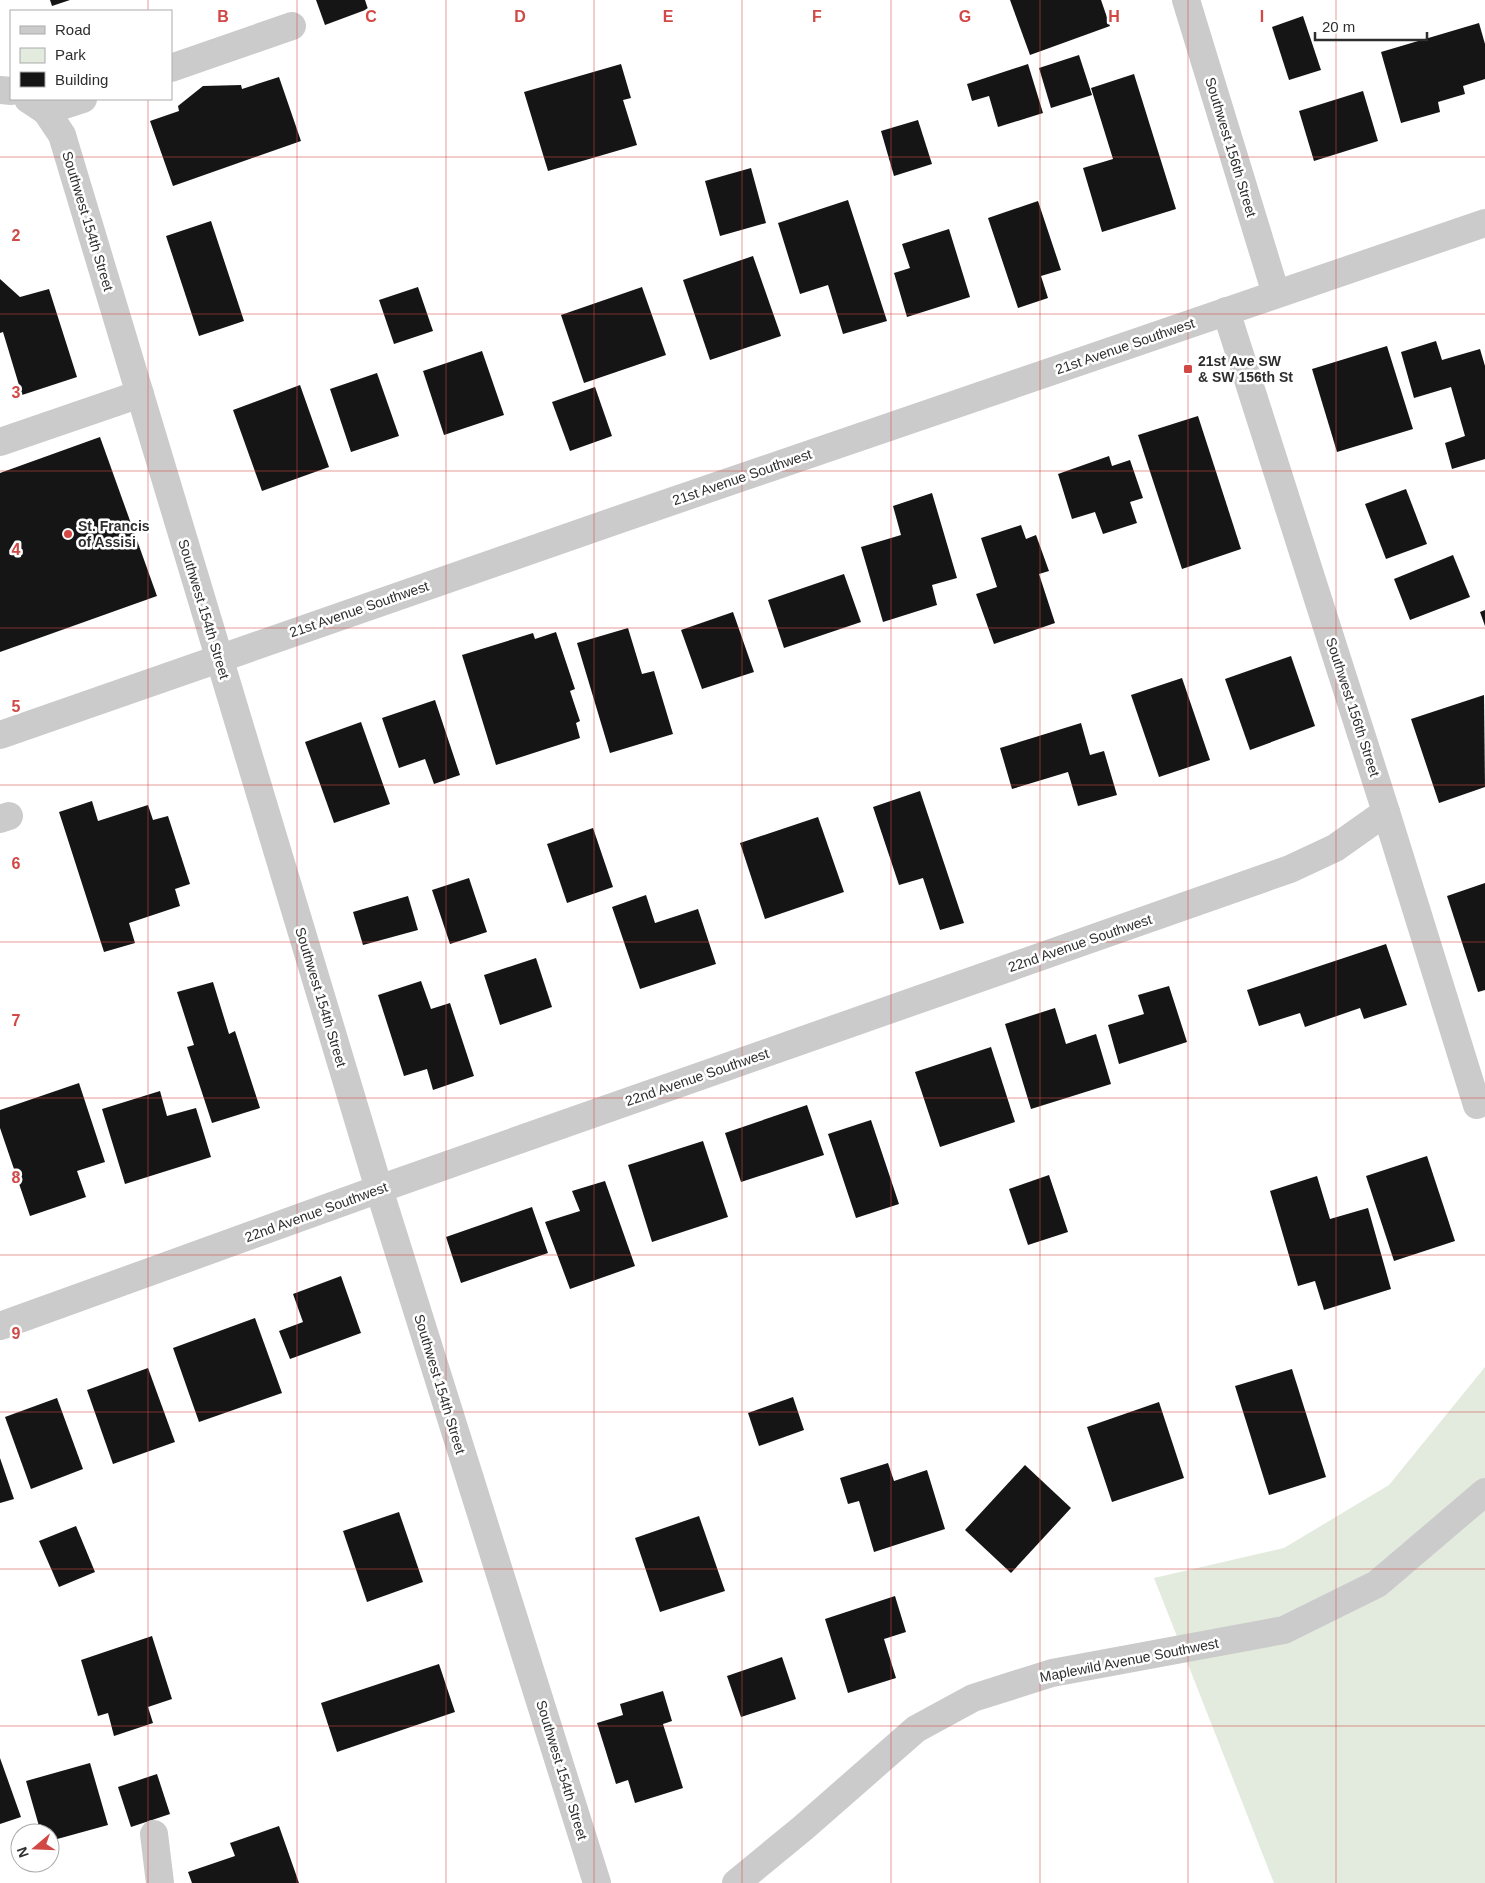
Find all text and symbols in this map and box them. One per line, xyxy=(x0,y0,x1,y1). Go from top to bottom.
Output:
text: B xyxy=(217,8,229,25)
text: C xyxy=(365,8,377,25)
text: D xyxy=(514,8,526,25)
text: E xyxy=(663,8,674,25)
text: F xyxy=(812,8,822,25)
text: G xyxy=(959,8,971,25)
text: H xyxy=(1108,8,1120,25)
text: I xyxy=(1260,8,1264,25)
legend xyxy=(10,10,172,100)
scale bar xyxy=(1315,10,1428,42)
text: 20 m xyxy=(1322,18,1355,35)
text: Road xyxy=(55,21,91,38)
text: Park xyxy=(55,46,86,63)
text: Building xyxy=(55,71,108,88)
street label: Southwest 156th Street xyxy=(1202,75,1260,219)
street label: Southwest 154th Street xyxy=(59,149,117,293)
text: 2 xyxy=(12,227,21,244)
street label: 21st Avenue Southwest xyxy=(1053,315,1197,377)
place label: 21st Ave SW & SW 156th St xyxy=(1198,353,1293,385)
marker: 21st Ave SW & SW 156th St xyxy=(1182,363,1194,375)
text: 3 xyxy=(12,384,21,401)
street label: 21st Avenue Southwest xyxy=(670,446,814,508)
place label: St. Francis of Assisi xyxy=(78,518,150,550)
marker: St. Francis of Assisi xyxy=(62,528,74,540)
street label: Southwest 154th Street xyxy=(175,537,233,681)
text: 4 xyxy=(12,541,21,558)
street label: 21st Avenue Southwest xyxy=(287,578,431,640)
street label: Southwest 156th Street xyxy=(1323,635,1383,779)
text: 5 xyxy=(12,698,21,715)
text: 6 xyxy=(12,855,21,872)
street label: 22nd Avenue Southwest xyxy=(1006,911,1154,975)
street label: Southwest 154th Street xyxy=(292,925,350,1069)
text: 7 xyxy=(12,1012,21,1029)
street label: 22nd Avenue Southwest xyxy=(623,1045,771,1109)
text: 8 xyxy=(12,1169,21,1186)
street label: 22nd Avenue Southwest xyxy=(242,1179,390,1245)
street label: Southwest 154th Street xyxy=(411,1312,469,1456)
text: 9 xyxy=(12,1325,21,1342)
street label: Maplewild Avenue Southwest xyxy=(1038,1635,1220,1685)
street label: Southwest 154th Street xyxy=(533,1698,591,1842)
north arrow xyxy=(10,1823,60,1873)
text: N xyxy=(13,1845,32,1860)

